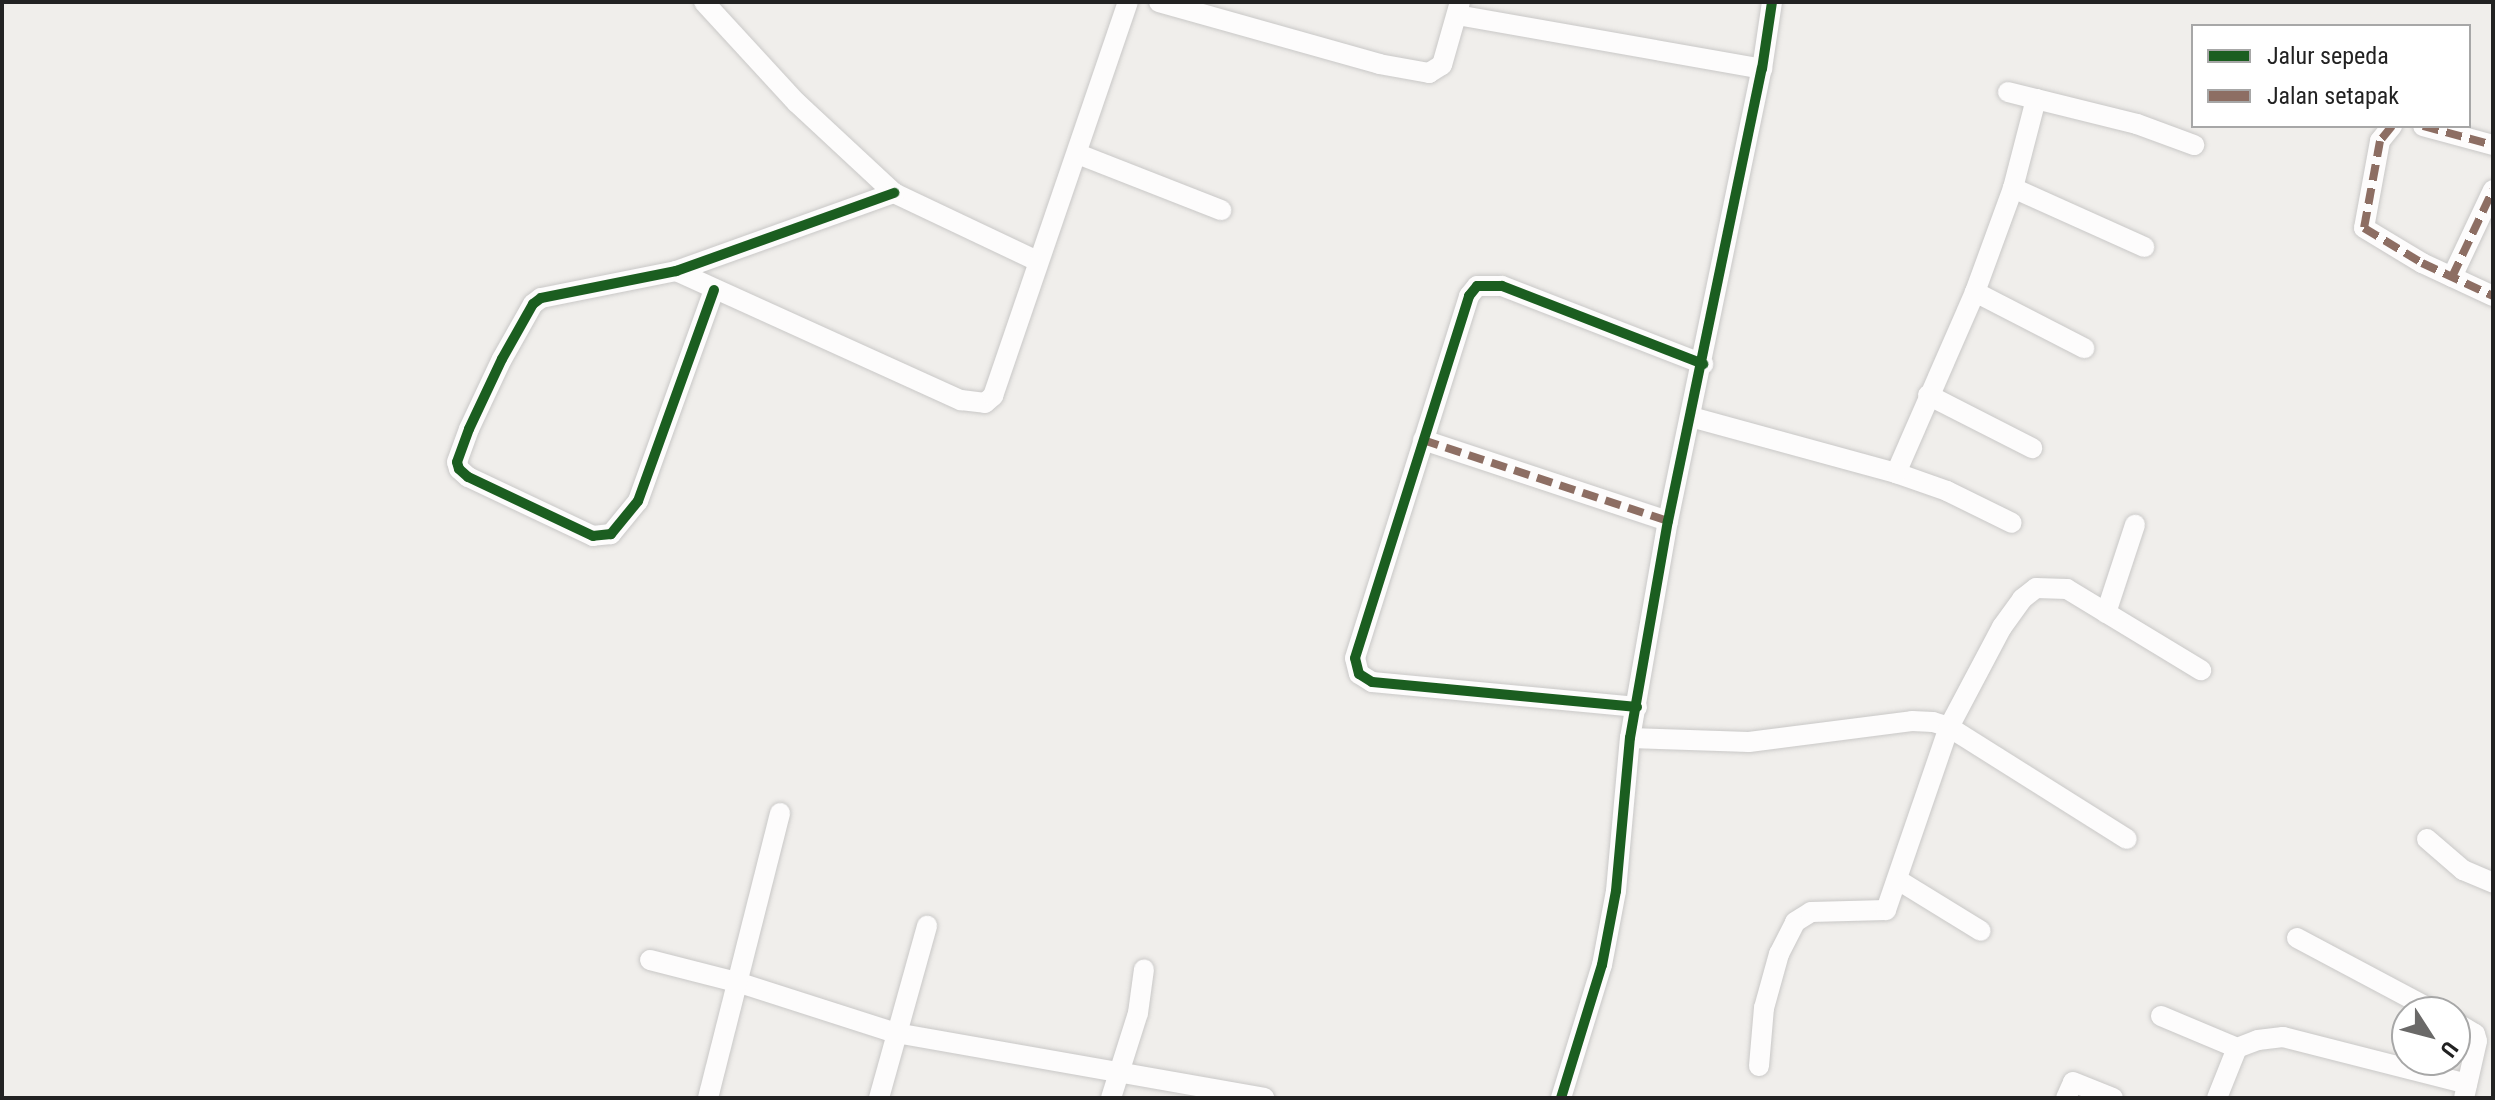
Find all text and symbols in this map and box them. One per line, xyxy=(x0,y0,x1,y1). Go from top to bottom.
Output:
legend xyxy=(2191,24,2471,128)
text: Jalur sepeda xyxy=(2267,42,2389,70)
text: Jalan setapak xyxy=(2267,82,2399,110)
north arrow xyxy=(2391,996,2471,1076)
text: U xyxy=(2435,1037,2463,1062)

